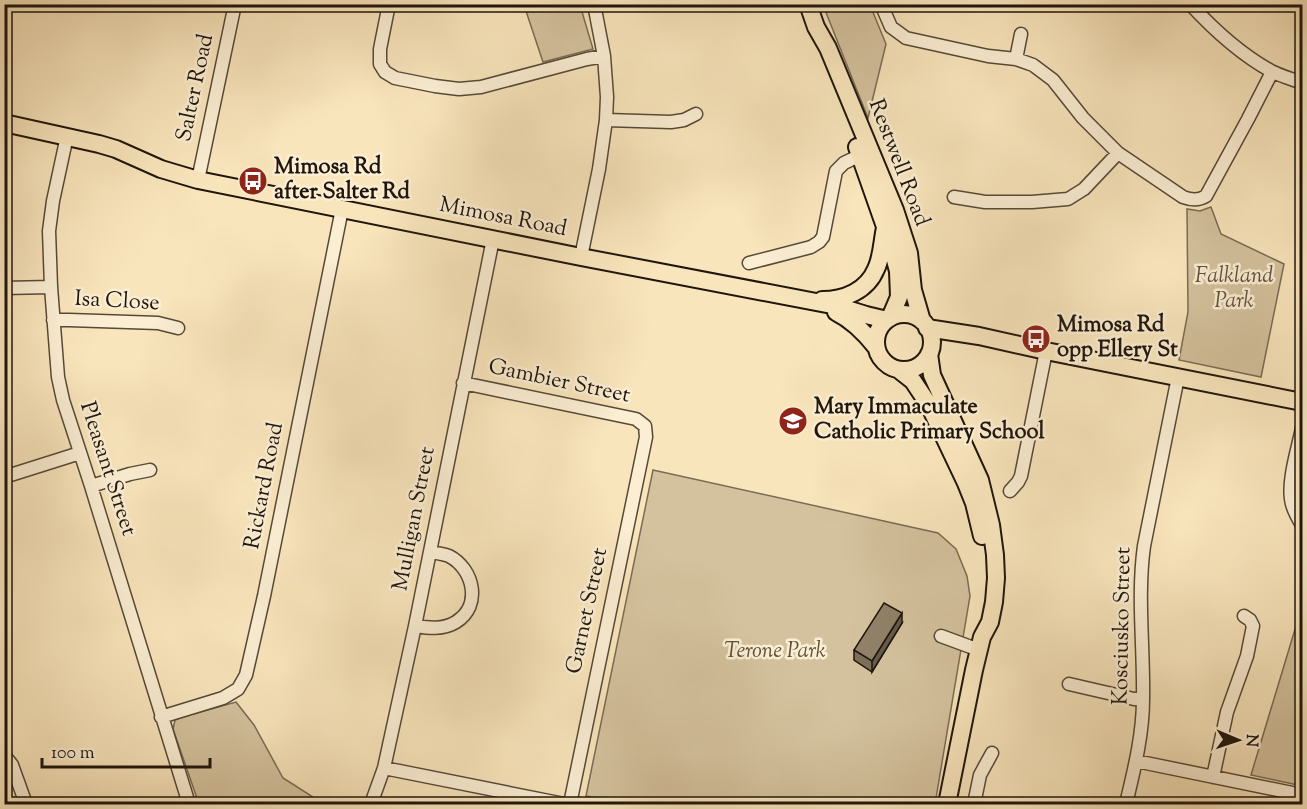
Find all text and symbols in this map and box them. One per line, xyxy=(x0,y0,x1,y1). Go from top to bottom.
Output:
street label: Salter Road xyxy=(169,31,223,145)
street label: Restwell Road xyxy=(859,95,937,231)
place label: Mimosa Rd after Salter Rd xyxy=(274,152,410,209)
bus stop icon: Mimosa Rd after Salter Rd xyxy=(237,165,269,197)
street label: Mimosa Road xyxy=(436,190,570,246)
park label: Falkland Park xyxy=(1195,261,1273,318)
street label: Isa Close xyxy=(74,284,160,320)
place label: Mimosa Rd opp Ellery St xyxy=(1057,310,1178,367)
bus stop icon: Mimosa Rd opp Ellery St xyxy=(1020,323,1052,355)
street label: Gambier Street xyxy=(485,351,633,413)
place label: Mary Immaculate Catholic Primary School xyxy=(814,392,1046,449)
street label: Pleasant Street xyxy=(70,398,144,541)
school or university icon: Mary Immaculate Catholic Primary School xyxy=(777,405,809,437)
street label: Rickard Road xyxy=(237,420,293,552)
street label: Mulligan Street xyxy=(385,444,445,594)
street label: Garnet Street xyxy=(559,545,617,677)
street label: Kosciusko Street xyxy=(1106,546,1140,705)
park label: Terone Park xyxy=(724,636,826,668)
north arrow xyxy=(1208,710,1268,770)
scale bar xyxy=(42,731,210,769)
text: N xyxy=(1239,734,1262,747)
text: 100 m xyxy=(51,741,95,767)

